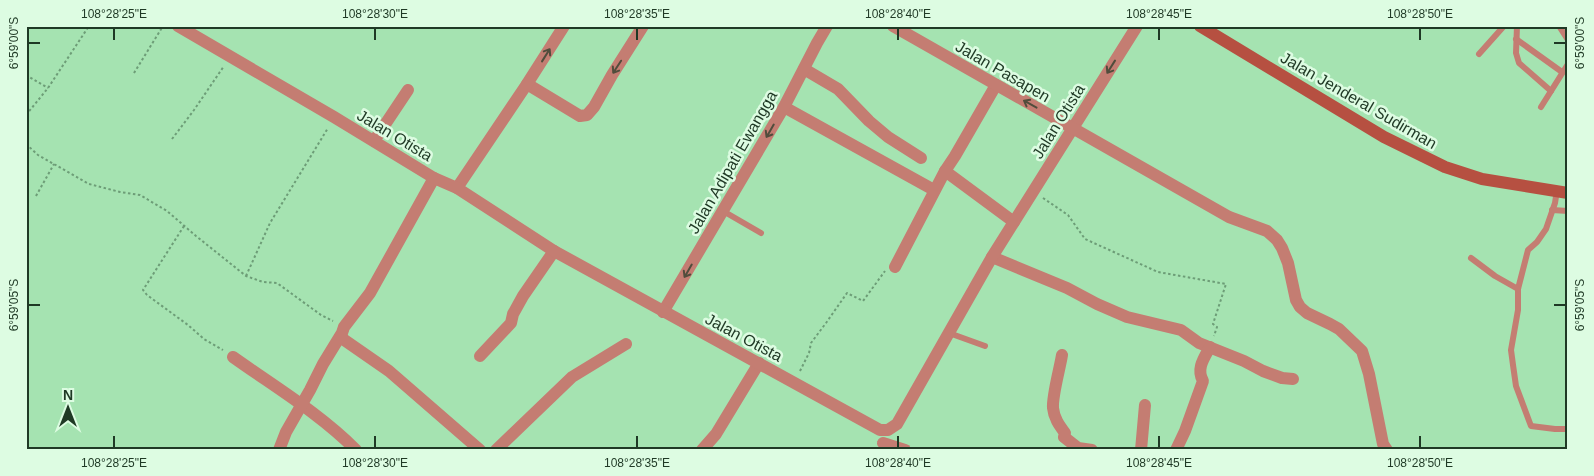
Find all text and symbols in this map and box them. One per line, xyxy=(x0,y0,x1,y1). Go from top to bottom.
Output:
text: 108°28'25"E xyxy=(81,7,147,21)
text: 108°28'30"E xyxy=(342,7,408,21)
text: 108°28'35"E xyxy=(604,7,670,21)
text: 108°28'40"E xyxy=(865,7,931,21)
text: 108°28'45"E xyxy=(1126,7,1192,21)
text: 108°28'50"E xyxy=(1387,7,1453,21)
text: 6°59'00"S xyxy=(7,17,21,69)
text: 6°59'00"S xyxy=(1573,17,1587,69)
street label: Jalan Pasapen xyxy=(953,38,1053,105)
one-way arrow xyxy=(541,49,551,63)
street label: Jalan Jenderal Sudirman xyxy=(1278,49,1440,152)
one-way arrow xyxy=(611,60,621,74)
one-way arrow xyxy=(1105,60,1115,74)
street label: Jalan Otista xyxy=(1029,81,1088,162)
street label: Jalan Adipati Ewangga xyxy=(685,88,780,237)
one-way arrow xyxy=(1023,99,1037,109)
street label: Jalan Otista xyxy=(354,106,435,165)
one-way arrow xyxy=(765,123,775,137)
one-way arrow xyxy=(683,263,693,278)
text: 6°59'05"S xyxy=(7,279,21,331)
text: 6°59'05"S xyxy=(1573,279,1587,331)
street label: Jalan Otista xyxy=(702,310,785,365)
north arrow xyxy=(42,384,92,434)
text: N xyxy=(63,387,73,403)
text: 108°28'25"E xyxy=(81,456,147,470)
text: 108°28'30"E xyxy=(342,456,408,470)
text: 108°28'35"E xyxy=(604,456,670,470)
text: 108°28'40"E xyxy=(865,456,931,470)
text: 108°28'45"E xyxy=(1126,456,1192,470)
text: 108°28'50"E xyxy=(1387,456,1453,470)

